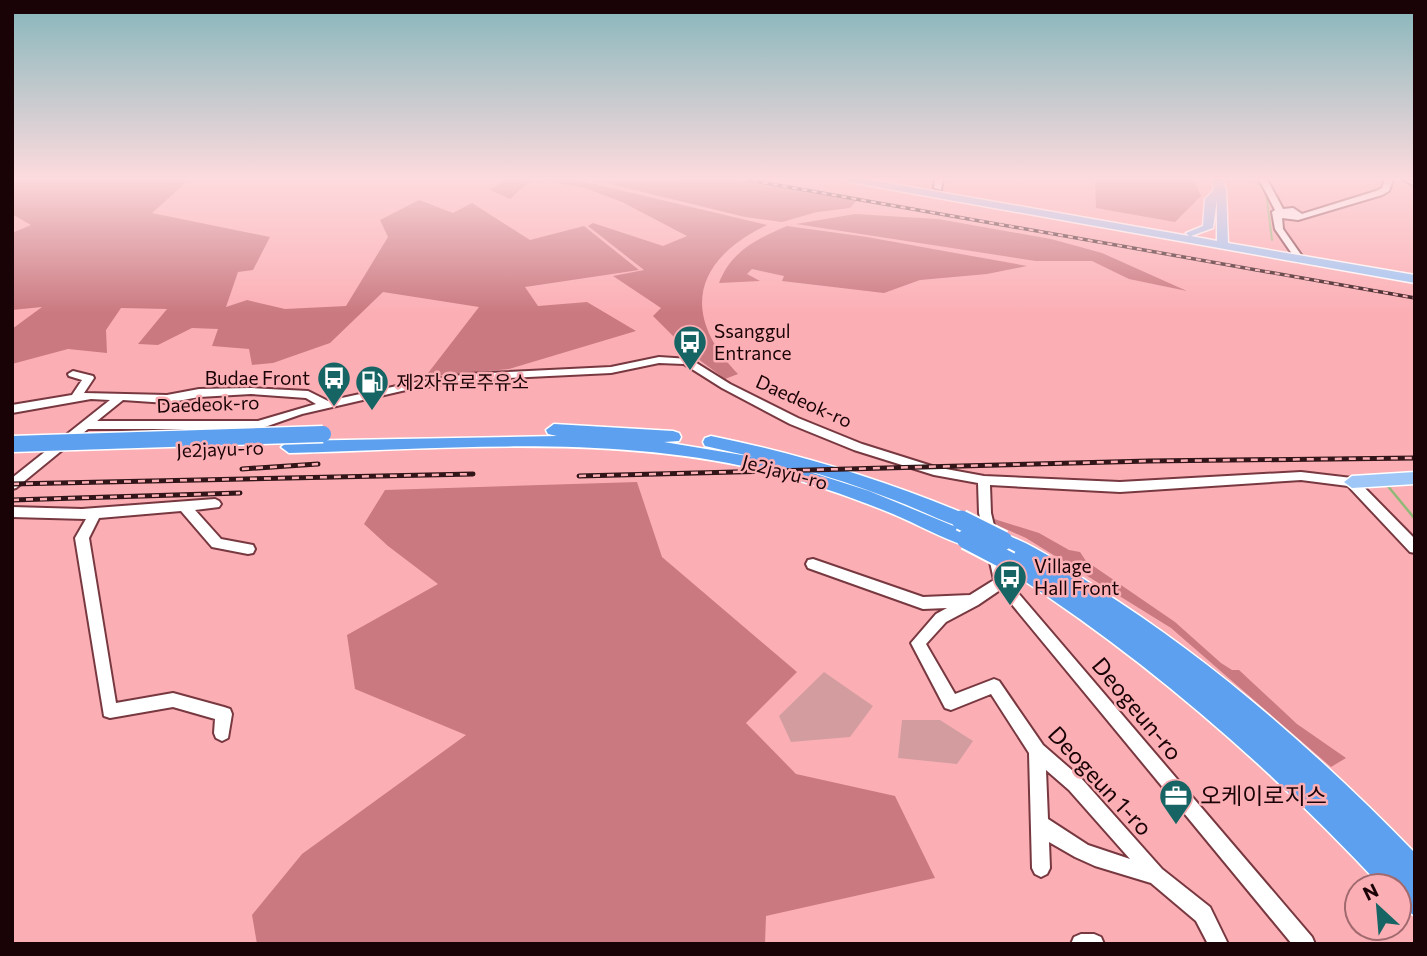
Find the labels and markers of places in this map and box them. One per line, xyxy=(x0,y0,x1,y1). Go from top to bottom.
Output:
place label: Ssanggul Entrance xyxy=(714,319,792,364)
bus stop icon: Ssanggul Entrance xyxy=(671,323,709,372)
bus stop icon: Budae Front xyxy=(315,359,353,408)
fuel station icon: 제2자유로주유소 xyxy=(353,363,391,412)
place label: Budae Front xyxy=(205,366,310,389)
place label: 제2자유로주유소 xyxy=(396,370,529,393)
place label: Village Hall Front xyxy=(1034,554,1120,599)
bus stop icon: Village Hall Front xyxy=(991,558,1029,607)
office icon: 오케이로지스 xyxy=(1157,777,1195,826)
place label: 오케이로지스 xyxy=(1200,781,1327,809)

